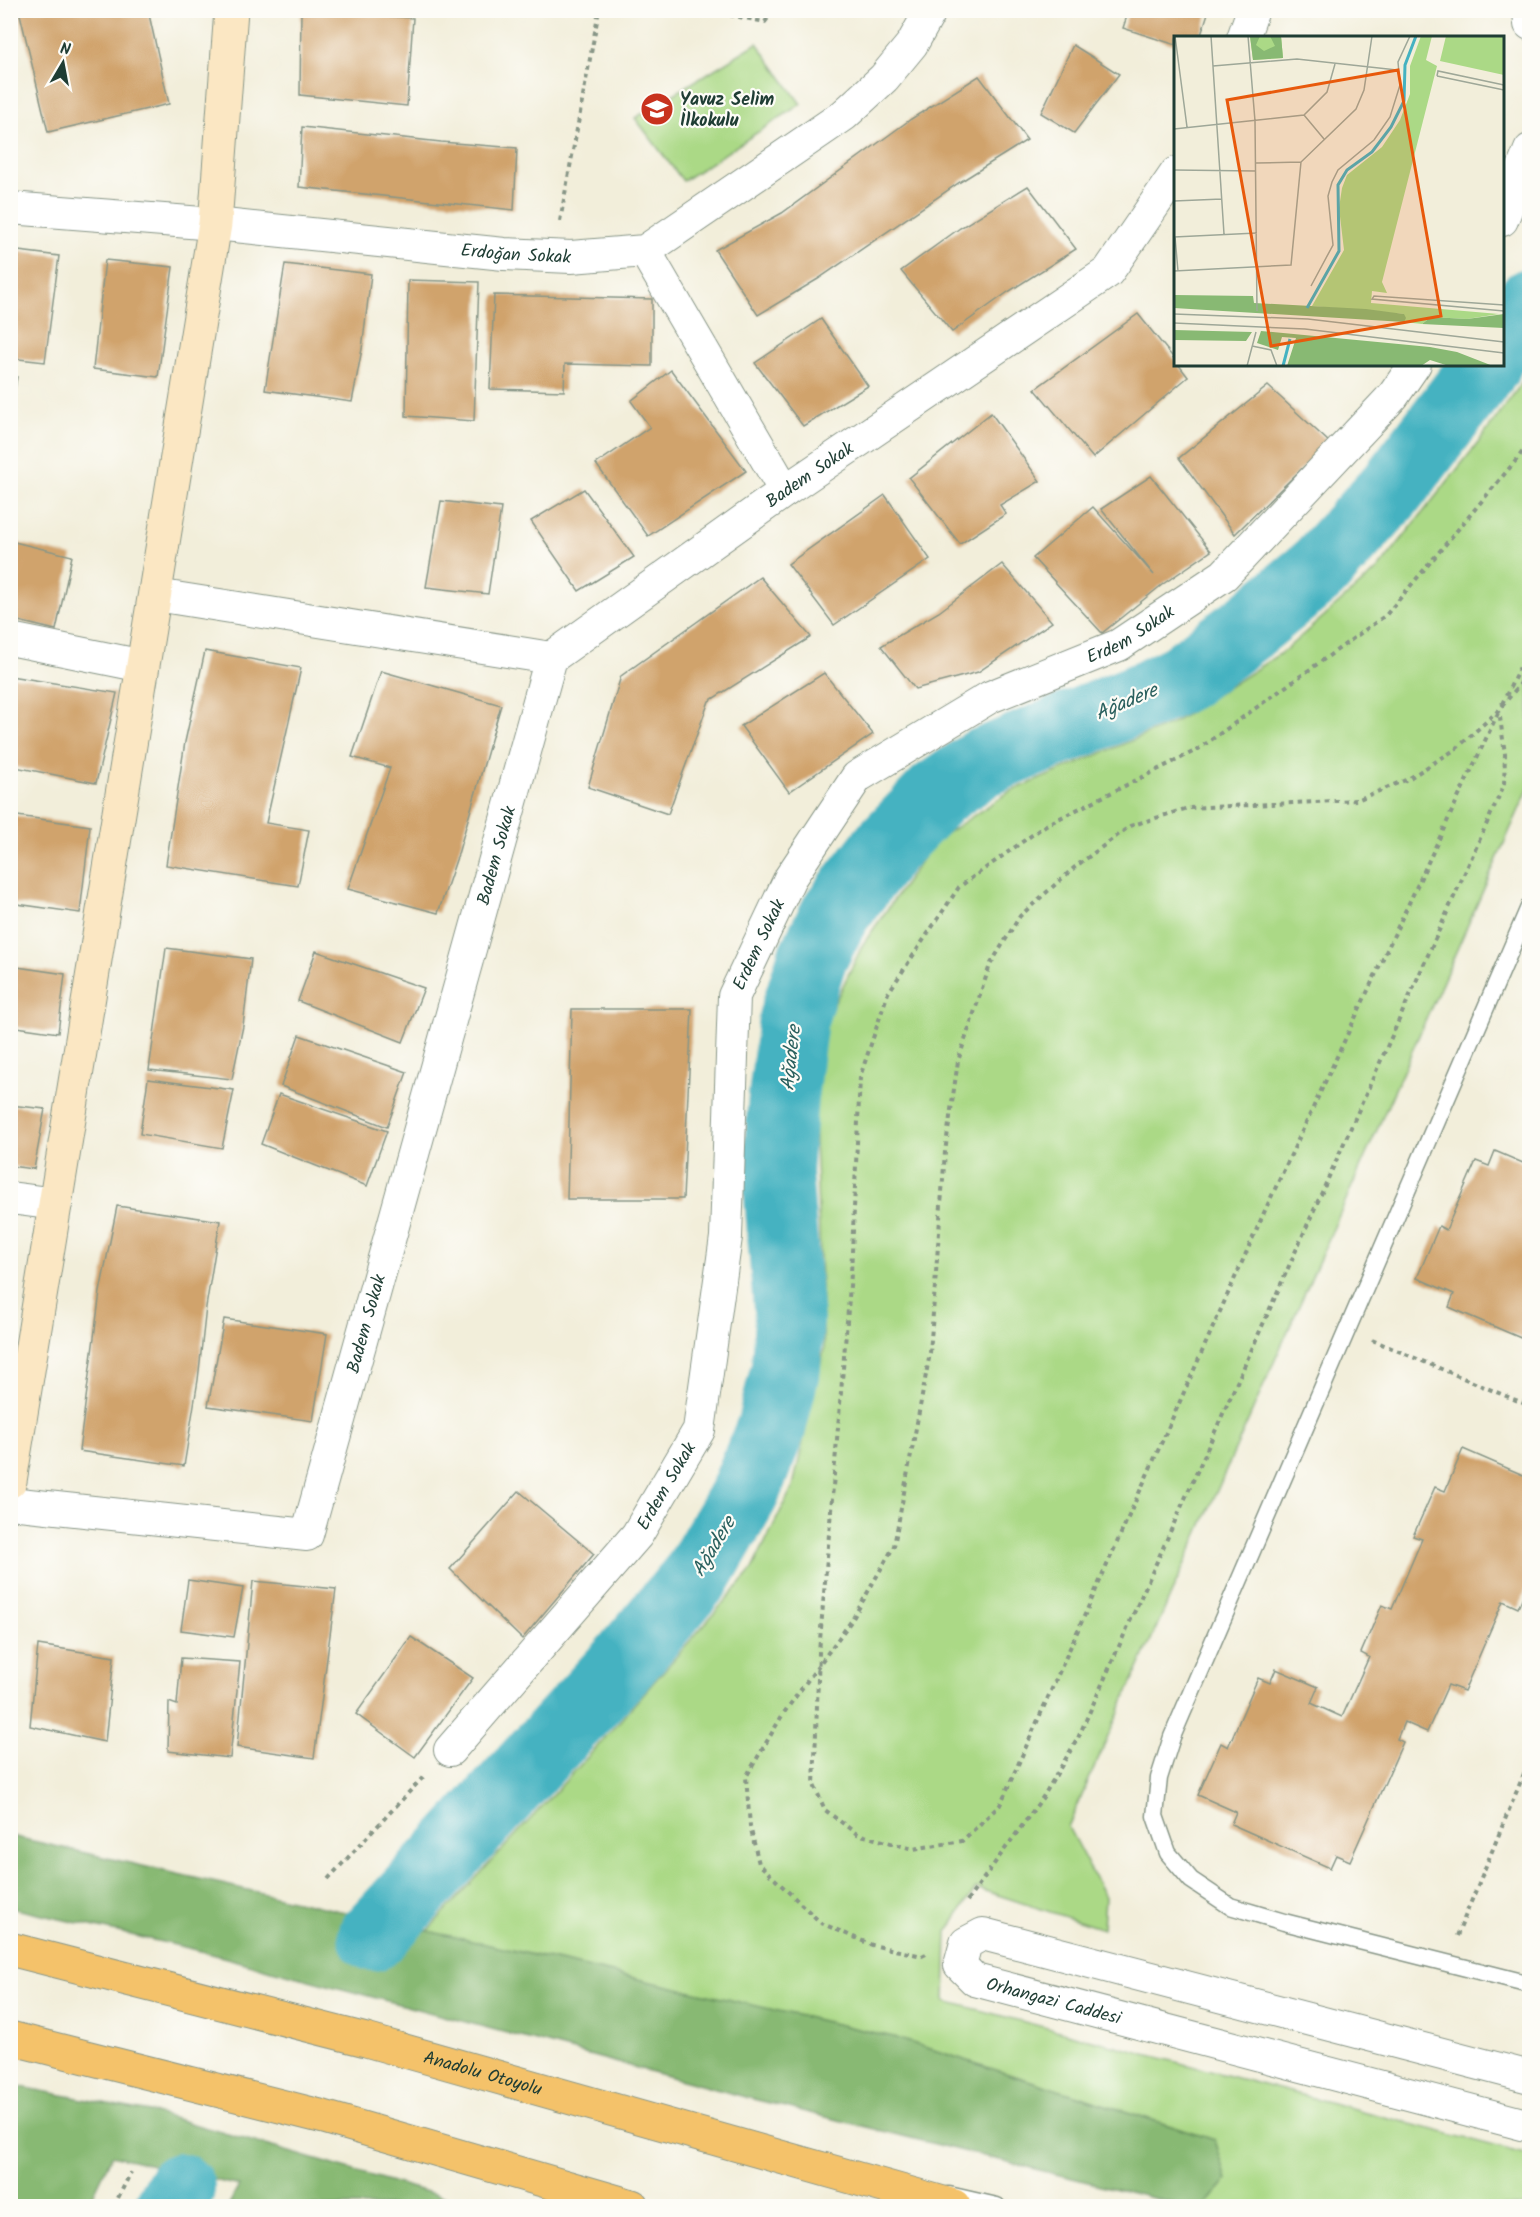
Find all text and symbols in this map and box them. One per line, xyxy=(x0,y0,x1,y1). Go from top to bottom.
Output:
north arrow xyxy=(33,33,93,93)
inset map xyxy=(1174,36,1504,366)
text: N xyxy=(58,37,72,63)
place label: Yavuz Selim İlkokulu xyxy=(680,86,774,136)
school or university icon: Yavuz Selim İlkokulu xyxy=(639,91,675,127)
street label: Erdoğan Sokak xyxy=(459,237,572,273)
street label: Badem Sokak xyxy=(760,435,861,516)
street label: Erdem Sokak xyxy=(1082,598,1182,673)
water label: Ağadere xyxy=(1090,675,1165,730)
street label: Badem Sokak xyxy=(470,803,525,909)
street label: Erdem Sokak xyxy=(726,894,794,996)
water label: Ağadere xyxy=(773,1022,812,1092)
street label: Badem Sokak xyxy=(340,1271,395,1377)
street label: Erdem Sokak xyxy=(630,1437,705,1536)
water label: Ağadere xyxy=(684,1509,746,1583)
street label: Orhangazi Caddesi xyxy=(983,1971,1125,2034)
street label: Anadolu Otoyolu xyxy=(420,2044,546,2105)

